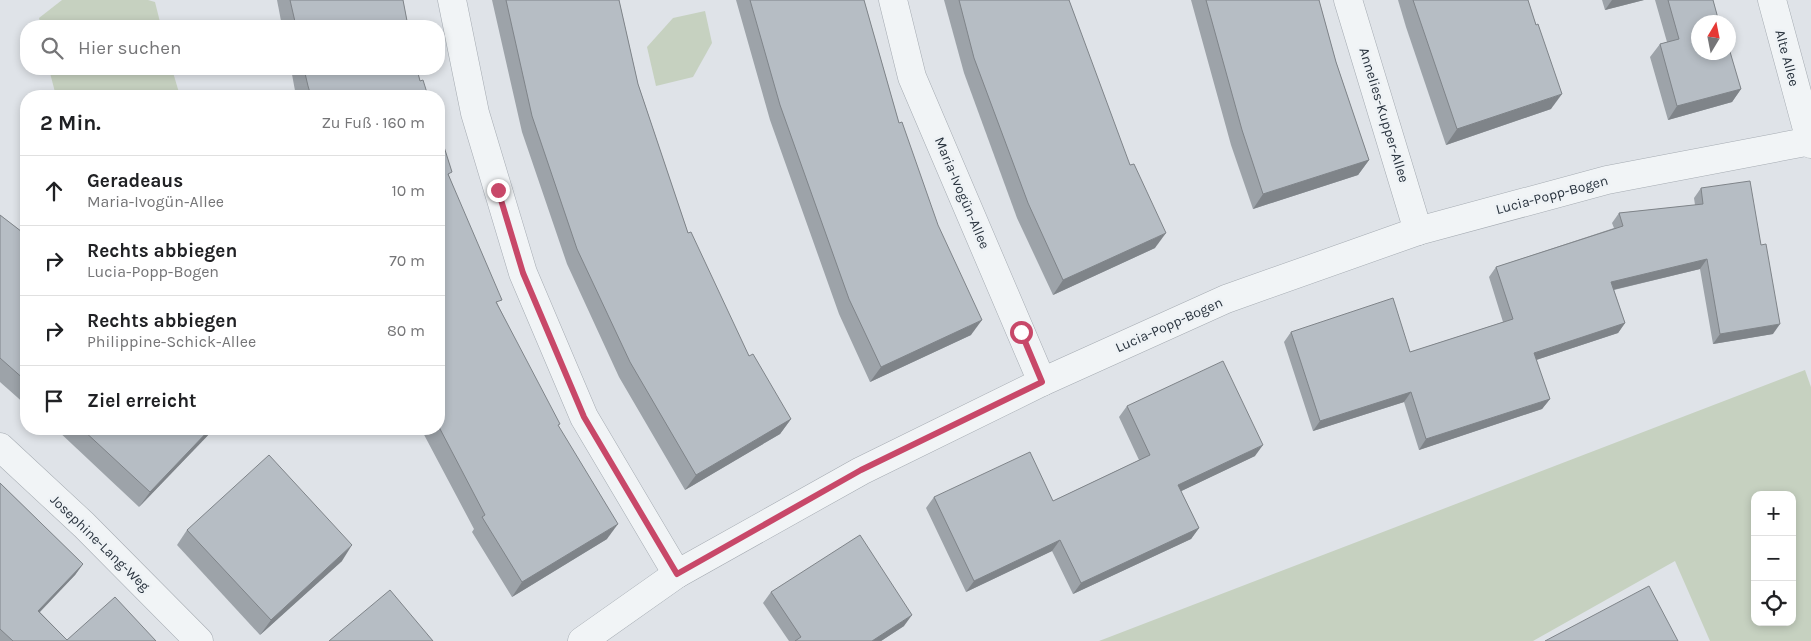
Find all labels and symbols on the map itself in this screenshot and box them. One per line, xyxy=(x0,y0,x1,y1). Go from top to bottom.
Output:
north arrow xyxy=(1691,15,1736,60)
street label: Alte Allee xyxy=(1771,28,1803,88)
street label: Annelies-Kupper-Allee xyxy=(1355,45,1413,185)
street label: Maria-Ivogün-Allee xyxy=(931,134,993,252)
street label: Lucia-Popp-Bogen xyxy=(1494,172,1610,218)
route end xyxy=(487,179,510,202)
street label: Lucia-Popp-Bogen xyxy=(1113,294,1225,356)
route start xyxy=(1010,321,1033,344)
street label: Josephine-Lang-Weg xyxy=(47,491,153,595)

